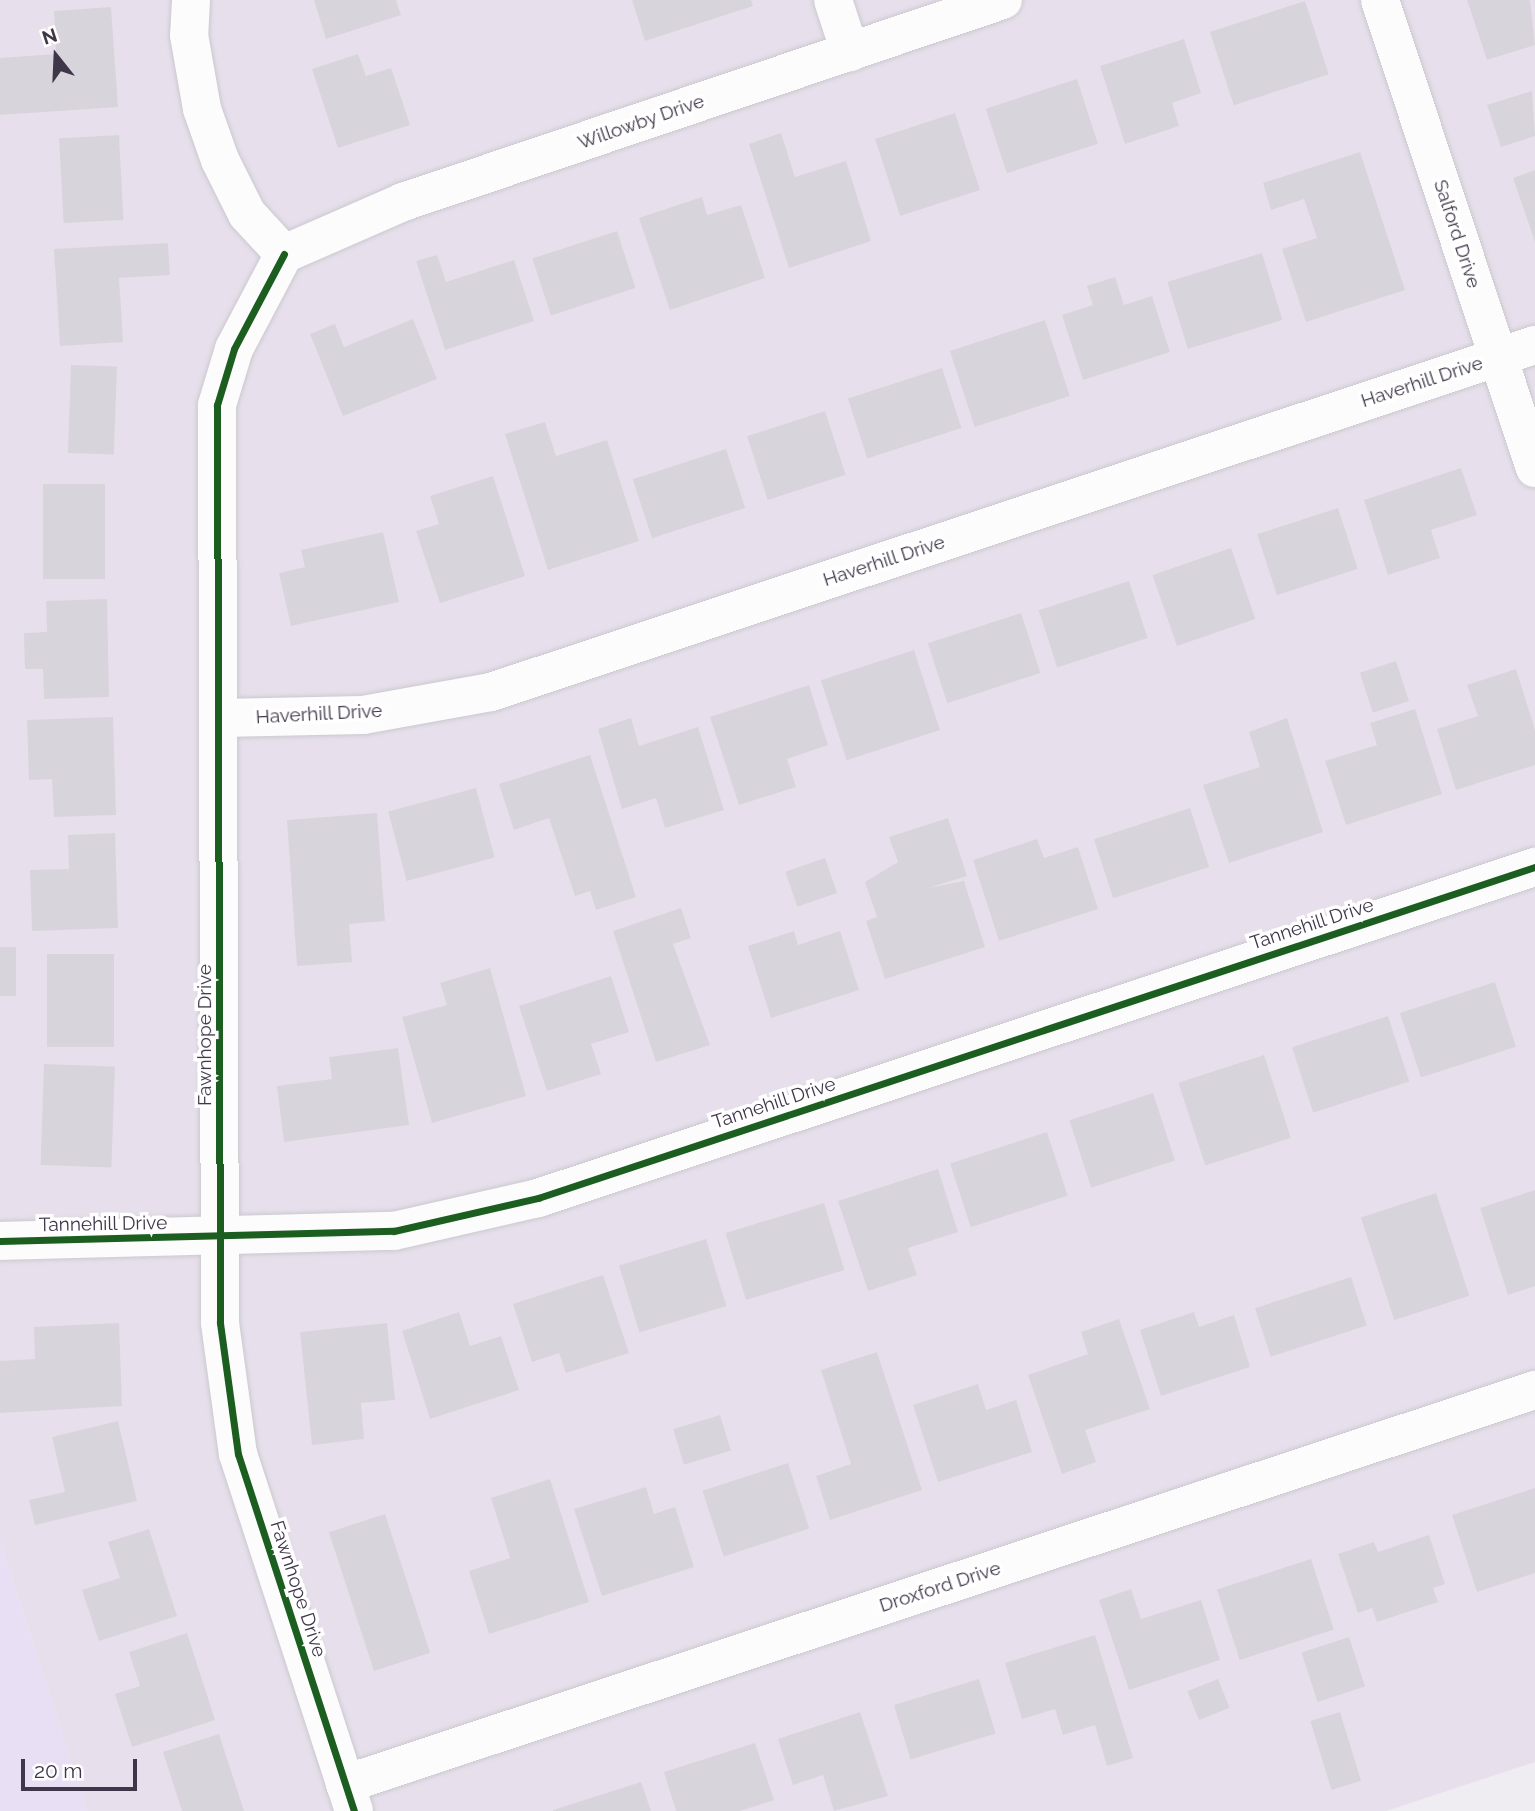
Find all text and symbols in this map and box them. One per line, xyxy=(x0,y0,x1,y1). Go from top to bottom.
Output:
north arrow xyxy=(21,21,91,91)
text: N xyxy=(39,23,60,49)
street label: Willowby Drive xyxy=(575,90,707,154)
street label: Salford Drive xyxy=(1429,177,1485,291)
street label: Haverhill Drive xyxy=(1358,351,1486,413)
street label: Haverhill Drive xyxy=(820,530,948,592)
street label: Haverhill Drive xyxy=(255,699,383,729)
street label: Tannehill Drive xyxy=(1247,893,1377,955)
street label: Fawnhope Drive xyxy=(194,964,216,1106)
street label: Tannehill Drive xyxy=(709,1072,839,1134)
street label: Tannehill Drive xyxy=(38,1211,168,1237)
street label: Fawnhope Drive xyxy=(265,1518,331,1660)
street label: Droxford Drive xyxy=(877,1557,1003,1617)
scale bar xyxy=(24,1744,140,1788)
text: 20 m xyxy=(34,1758,82,1783)

